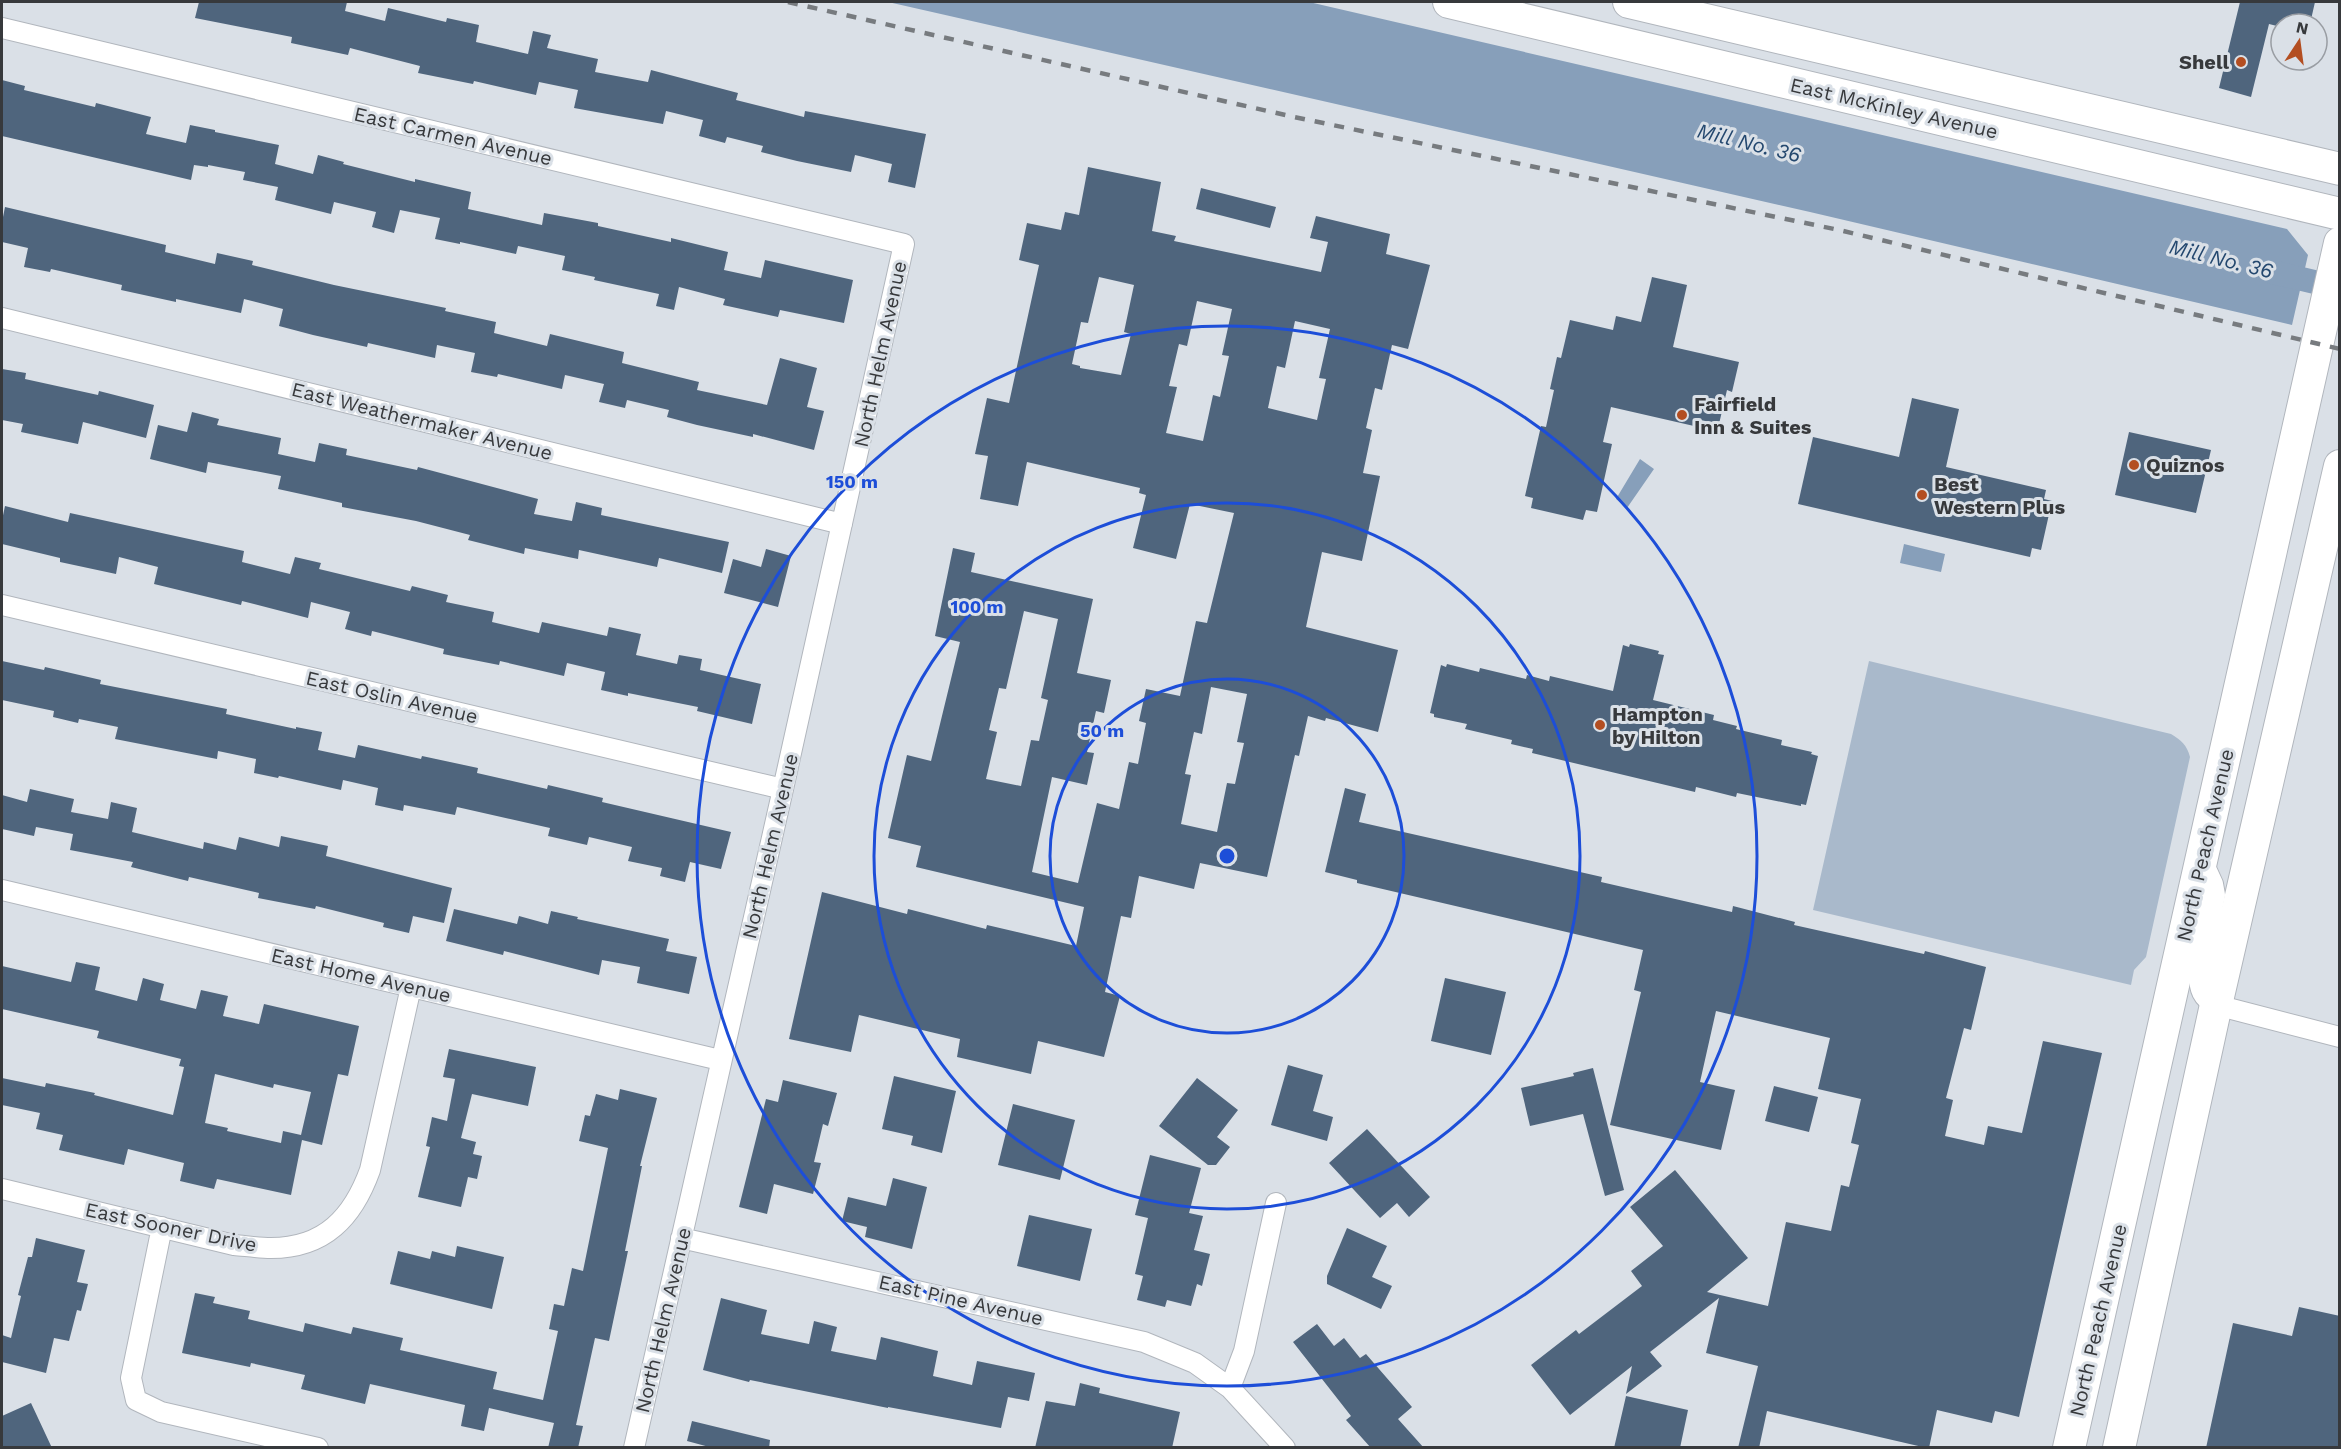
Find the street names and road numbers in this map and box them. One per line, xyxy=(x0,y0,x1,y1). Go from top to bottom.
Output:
street label: East McKinley Avenue xyxy=(1788,72,2000,144)
street label: East Carmen Avenue xyxy=(352,102,554,170)
street label: North Helm Avenue xyxy=(849,259,911,449)
street label: East Weathermaker Avenue xyxy=(289,377,555,465)
street label: East Oslin Avenue xyxy=(304,666,480,728)
street label: North Peach Avenue xyxy=(2171,746,2239,944)
street label: North Helm Avenue xyxy=(737,751,803,941)
street label: East Home Avenue xyxy=(269,943,453,1007)
street label: East Sooner Drive xyxy=(83,1197,259,1257)
street label: North Peach Avenue xyxy=(2064,1221,2132,1419)
street label: North Helm Avenue xyxy=(630,1225,696,1415)
street label: East Pine Avenue xyxy=(876,1269,1046,1331)

